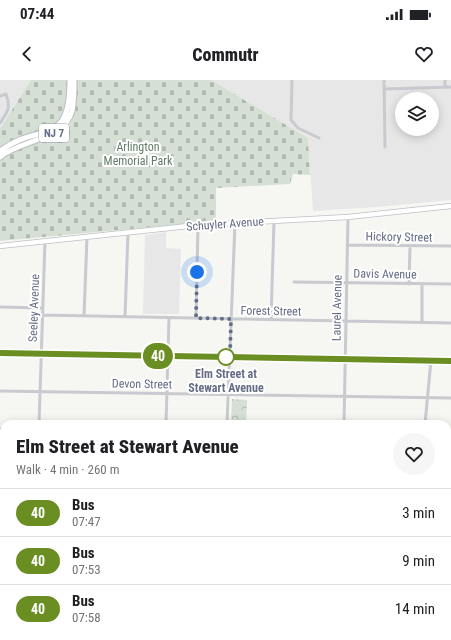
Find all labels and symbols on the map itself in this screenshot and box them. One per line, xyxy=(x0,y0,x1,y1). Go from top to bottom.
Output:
road number: NJ 7 xyxy=(39,124,69,142)
park label: Arlington Memorial Park xyxy=(104,140,173,168)
street label: Schuyler Avenue xyxy=(186,214,265,234)
street label: Hickory Street xyxy=(365,229,433,245)
your location xyxy=(187,262,207,282)
street label: Davis Avenue xyxy=(353,266,417,282)
street label: Seeley Avenue xyxy=(26,273,42,342)
street label: Laurel Avenue xyxy=(329,274,345,341)
street label: Forest Street xyxy=(241,303,302,319)
line badge: 40 xyxy=(140,343,176,369)
marker: Elm Street at Stewart Avenue xyxy=(217,348,235,366)
place label: Elm Street at Stewart Avenue xyxy=(188,367,264,395)
street label: Devon Street xyxy=(112,376,173,392)

